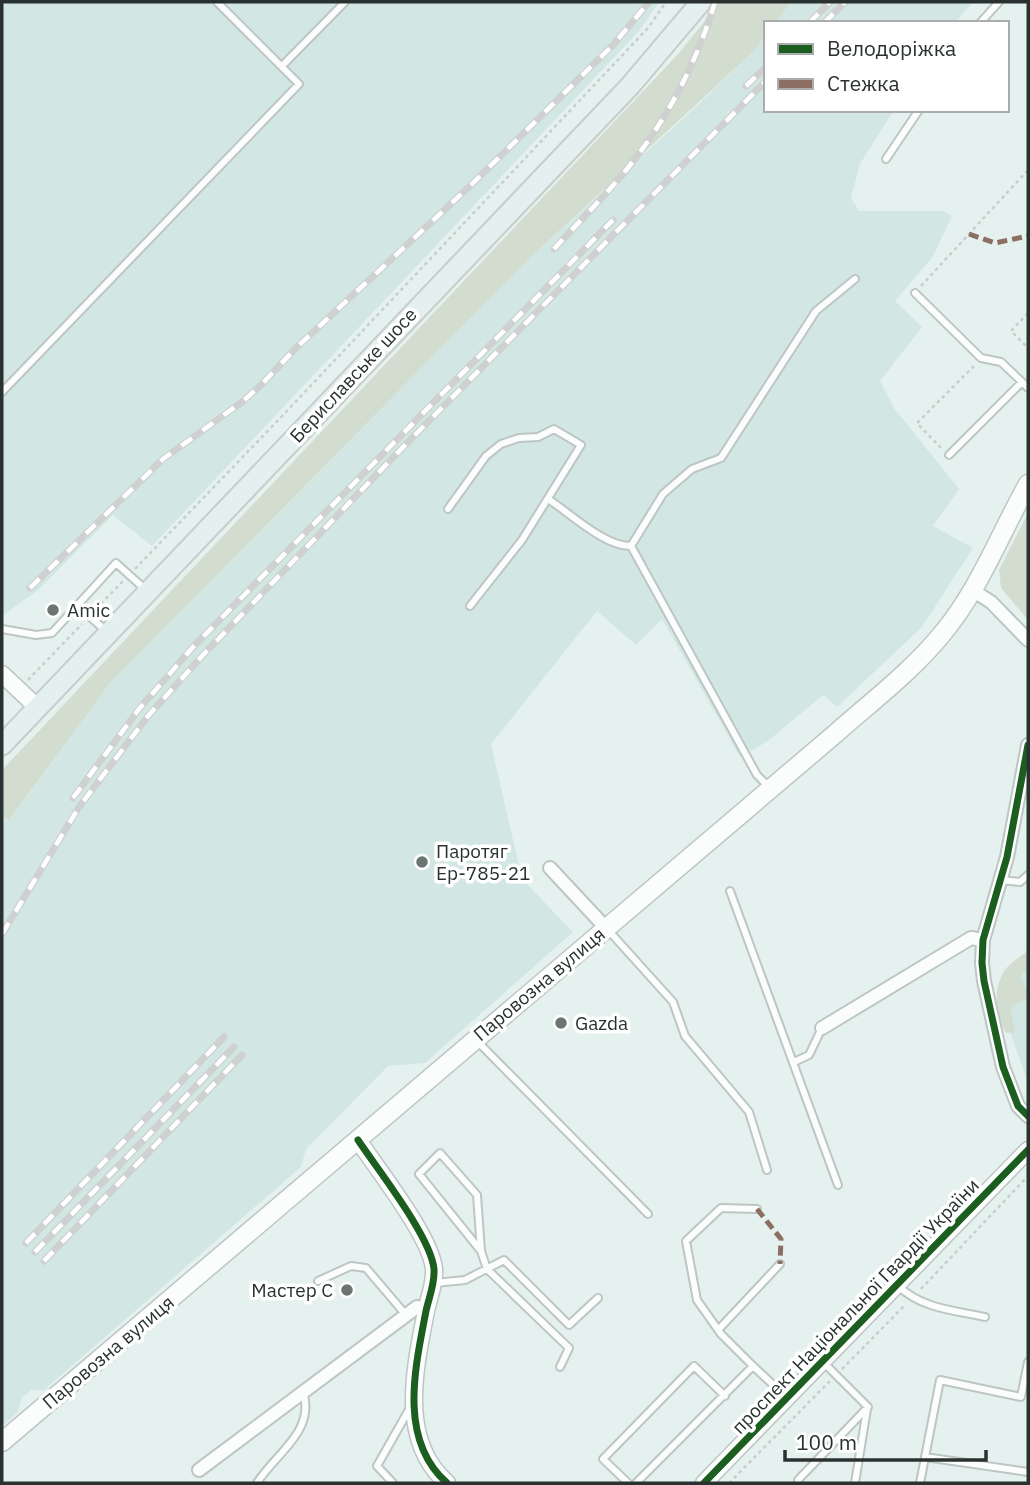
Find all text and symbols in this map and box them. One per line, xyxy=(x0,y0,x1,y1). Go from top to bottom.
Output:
legend xyxy=(764,21,1009,112)
text: Велодоріжка xyxy=(827,34,956,62)
text: Стежка xyxy=(827,69,900,97)
street label: Бериславське шосе xyxy=(284,302,422,448)
place label: Amic xyxy=(67,598,111,622)
marker: Amic xyxy=(45,602,61,618)
place label: Паротяг Ер-785-21 xyxy=(436,839,530,885)
marker: Паротяг Ер-785-21 xyxy=(414,854,430,870)
street label: Паровозна вулиця xyxy=(468,922,610,1046)
place label: Gazda xyxy=(575,1011,628,1035)
marker: Gazda xyxy=(553,1015,569,1031)
street label: проспект Національної Гвардії України xyxy=(726,1173,984,1439)
place label: Мастер С xyxy=(251,1278,333,1302)
marker: Мастер С xyxy=(339,1282,355,1298)
street label: Паровозна вулиця xyxy=(37,1290,179,1414)
scale bar xyxy=(785,1418,986,1462)
text: 100 m xyxy=(796,1428,857,1456)

